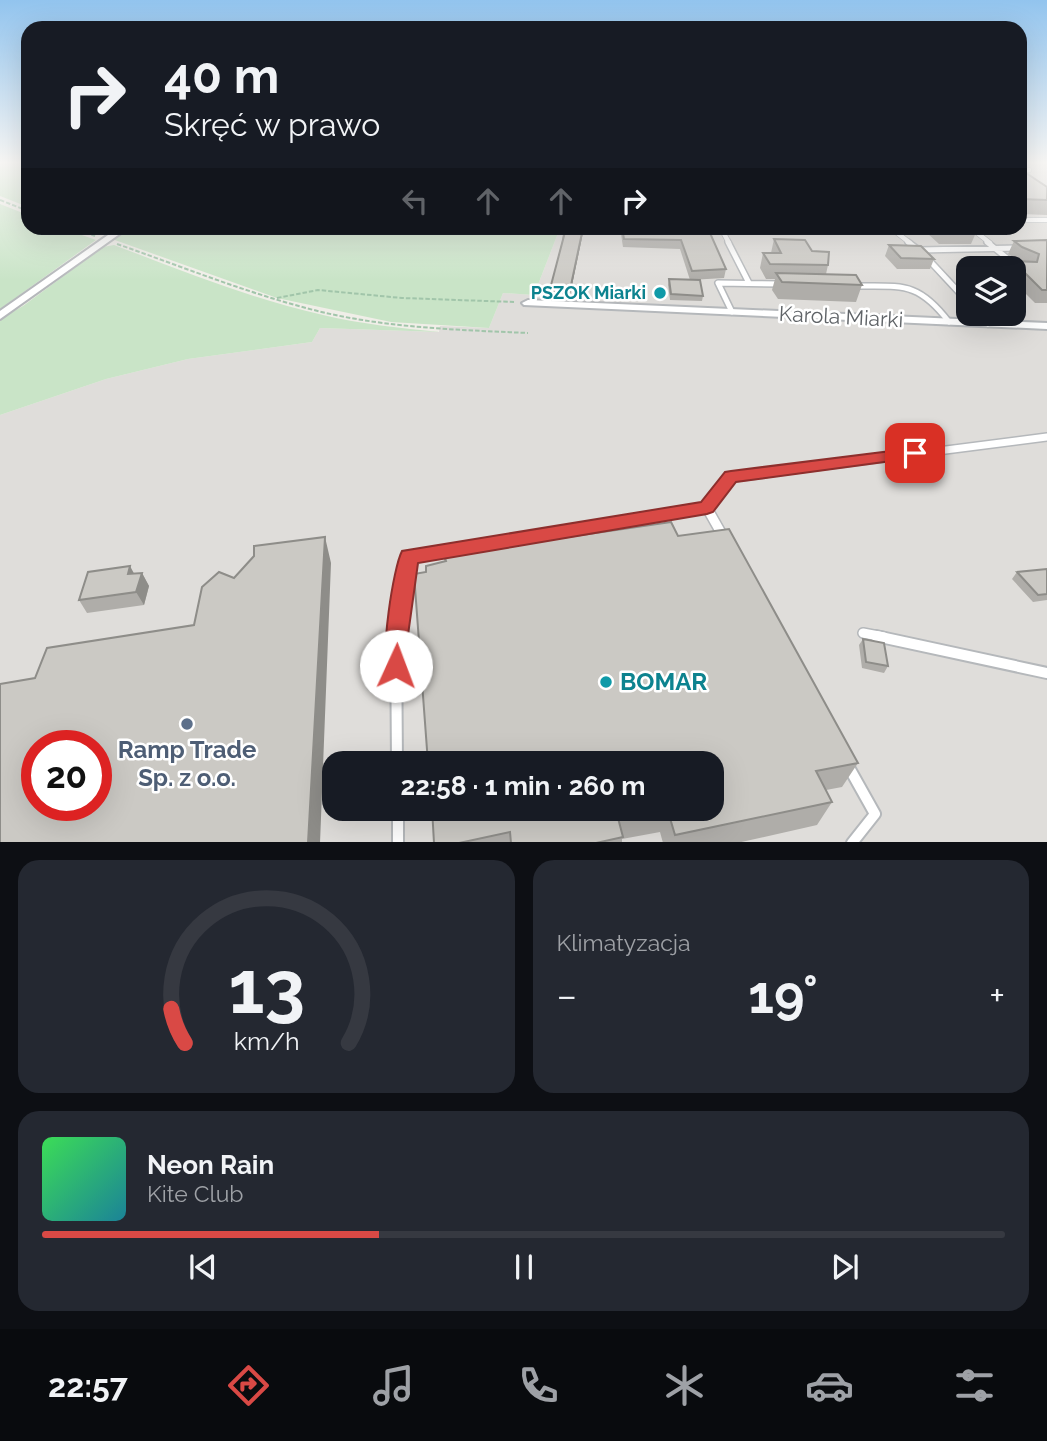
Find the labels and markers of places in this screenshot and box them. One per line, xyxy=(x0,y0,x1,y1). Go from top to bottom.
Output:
place label: PSZOK Miarki xyxy=(531,282,646,303)
marker: PSZOK Miarki xyxy=(652,285,668,301)
pin xyxy=(885,423,945,483)
place label: BOMAR xyxy=(620,667,707,696)
marker: BOMAR xyxy=(598,674,614,690)
marker: Ramp Trade Sp. z o.o. xyxy=(179,716,195,732)
place label: Ramp Trade Sp. z o.o. xyxy=(118,735,256,792)

